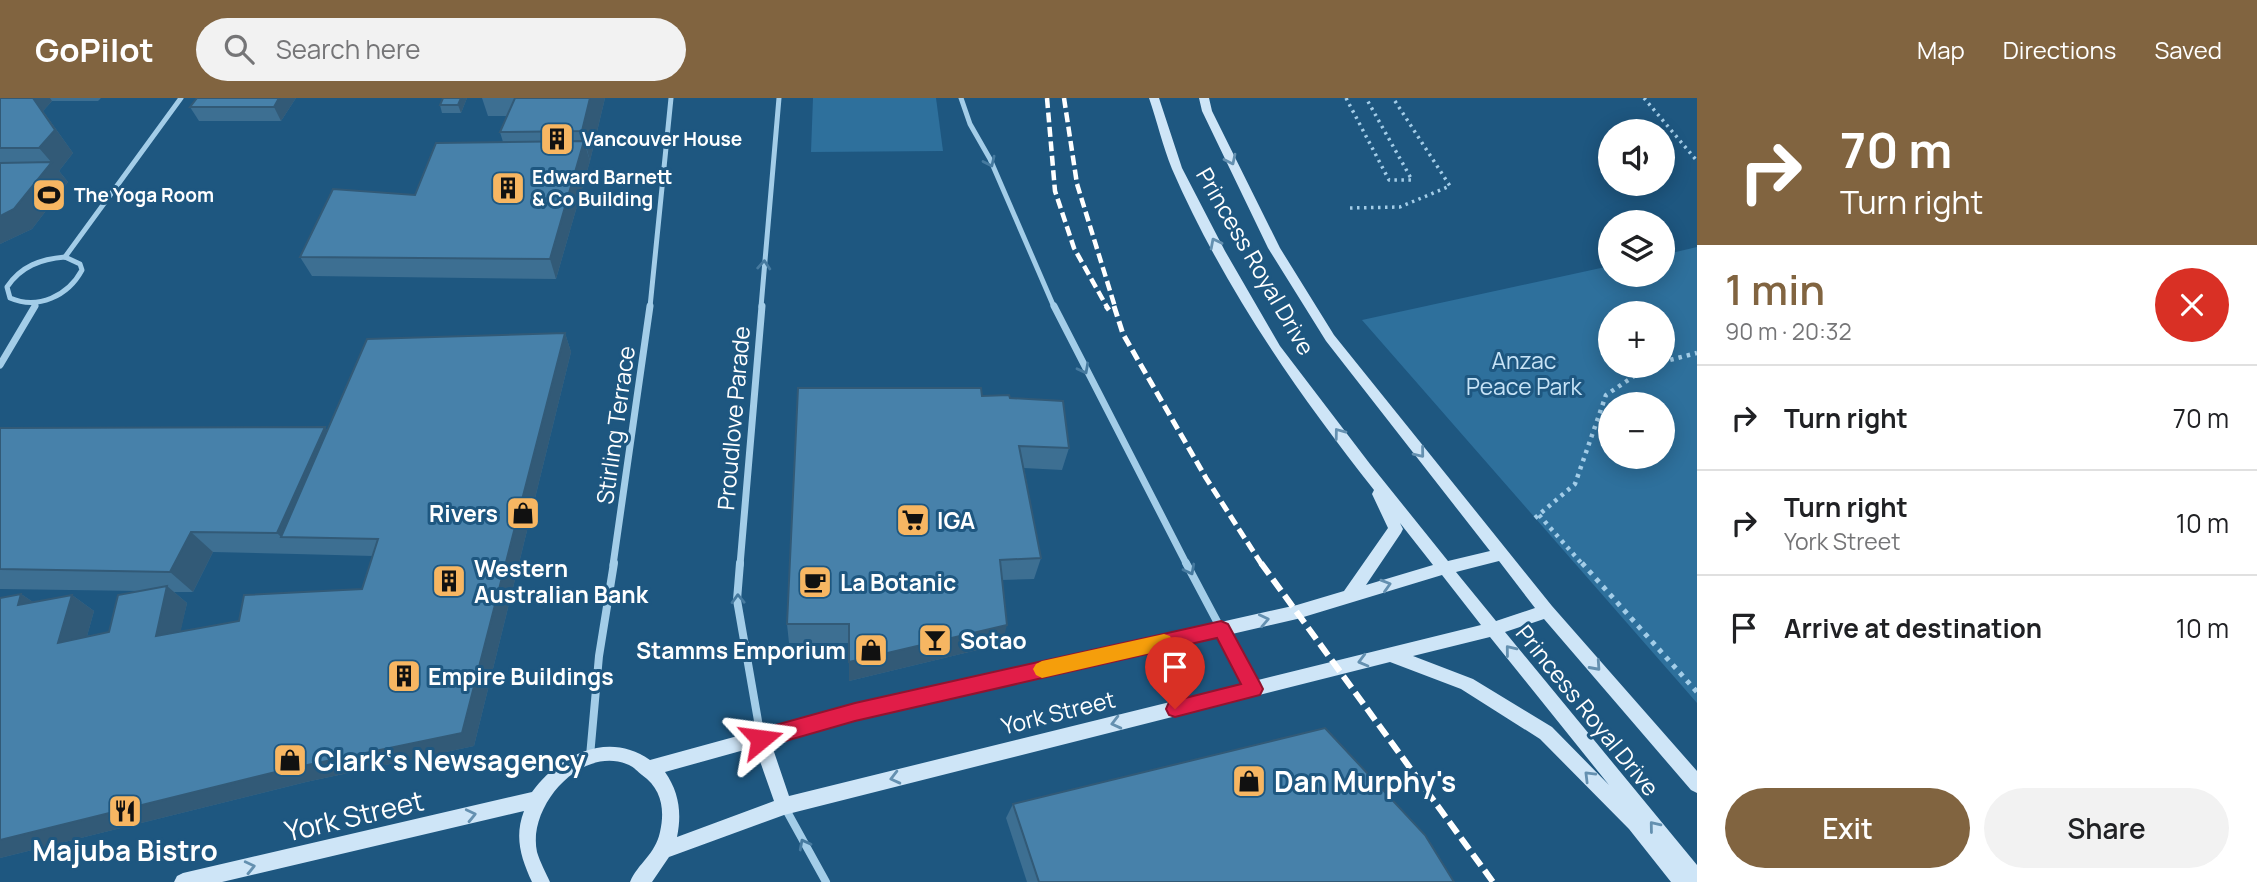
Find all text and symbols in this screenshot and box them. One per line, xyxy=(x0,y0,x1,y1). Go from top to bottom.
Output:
search box xyxy=(196,18,686,81)
text: GoPilot xyxy=(35,27,154,72)
icon: search xyxy=(220,30,258,68)
text: Search here xyxy=(276,31,420,67)
text: Map xyxy=(1917,33,1965,66)
text: Directions xyxy=(2003,33,2116,66)
text: Saved xyxy=(2154,33,2222,66)
text: 70 m xyxy=(1840,116,1952,183)
map controls xyxy=(1598,119,1675,469)
button: sound xyxy=(1598,119,1675,196)
building icon: Vancouver House xyxy=(538,120,576,158)
place label: Vancouver House xyxy=(582,126,742,152)
icon: right xyxy=(1725,126,1816,217)
one-way arrow xyxy=(1223,153,1237,165)
one-way arrow xyxy=(982,155,996,167)
street label: Princess Royal Drive xyxy=(1189,161,1323,361)
place label: Edward Barnett & Co Building xyxy=(532,164,672,212)
building icon: Edward Barnett & Co Building xyxy=(489,169,527,207)
sports icon: The Yoga Room xyxy=(30,176,68,214)
text: Turn right xyxy=(1840,180,1983,224)
place label: The Yoga Room xyxy=(74,182,214,208)
button: layers xyxy=(1598,210,1675,287)
one-way arrow xyxy=(1210,237,1224,250)
one-way arrow xyxy=(756,259,771,270)
text: 1 min xyxy=(1725,260,1825,318)
button: close xyxy=(2155,268,2229,342)
button: + xyxy=(1598,301,1675,378)
text: 90 m · 20:32 xyxy=(1725,315,1852,347)
street label: Proudlove Parade xyxy=(709,325,757,511)
street label: Stirling Terrace xyxy=(588,344,642,506)
park label: Anzac Peace Park xyxy=(1466,344,1583,402)
one-way arrow xyxy=(1076,362,1089,374)
button: − xyxy=(1598,392,1675,469)
icon: right xyxy=(1725,399,1763,437)
text: Turn right xyxy=(1784,400,1908,436)
text: 70 m xyxy=(2173,400,2229,436)
one-way arrow xyxy=(1335,428,1347,441)
one-way arrow xyxy=(1412,445,1424,458)
text: Turn right xyxy=(1784,489,1908,525)
shop icon: Rivers xyxy=(504,494,542,532)
place label: Rivers xyxy=(429,497,498,529)
supermarket icon: IGA xyxy=(894,501,932,539)
place label: IGA xyxy=(937,504,975,536)
icon: right xyxy=(1725,504,1763,542)
text: 10 m xyxy=(2176,505,2229,541)
text: York Street xyxy=(1784,525,1900,557)
place label: Western Australian Bank xyxy=(474,552,649,610)
building icon: Western Australian Bank xyxy=(430,562,468,600)
cafe icon: La Botanic xyxy=(796,563,834,601)
one-way arrow xyxy=(1182,563,1195,576)
place label: La Botanic xyxy=(840,566,956,598)
one-way arrow xyxy=(1380,579,1392,594)
one-way arrow xyxy=(731,593,746,604)
icon: arrive xyxy=(1725,609,1763,647)
text: Arrive at destination xyxy=(1784,610,2042,646)
text: 10 m xyxy=(2176,610,2229,646)
one-way arrow xyxy=(1258,613,1270,628)
street label: Princess Royal Drive xyxy=(1509,618,1667,802)
bar icon: Sotao xyxy=(916,621,954,659)
place label: Sotao xyxy=(960,624,1027,656)
shop icon: Stamms Emporium xyxy=(852,631,890,669)
place label: Stamms Emporium xyxy=(636,634,846,666)
pin xyxy=(1145,637,1205,709)
one-way arrow xyxy=(1506,645,1518,658)
icon: arrive xyxy=(1156,648,1194,686)
one-way arrow xyxy=(1357,653,1369,668)
building icon: Empire Buildings xyxy=(385,657,423,695)
one-way arrow xyxy=(1588,658,1601,671)
place label: Empire Buildings xyxy=(428,660,614,692)
street label: York Street xyxy=(998,682,1118,742)
position arrow xyxy=(724,702,798,776)
one-way arrow xyxy=(1110,715,1122,729)
shop icon: Clark‘s Newsagency xyxy=(271,741,309,779)
place label: Clark‘s Newsagency xyxy=(314,741,586,779)
shop icon: Dan Murphy's xyxy=(1230,762,1268,800)
place label: Dan Murphy's xyxy=(1274,762,1456,800)
one-way arrow xyxy=(890,770,902,784)
one-way arrow xyxy=(1584,772,1597,785)
street label: York Street xyxy=(281,781,427,849)
button: Exit xyxy=(1725,788,1970,868)
button: Share xyxy=(1984,788,2229,868)
restaurant icon: Majuba Bistro xyxy=(106,792,144,830)
one-way arrow xyxy=(465,809,477,823)
one-way arrow xyxy=(1650,822,1662,835)
place label: Majuba Bistro xyxy=(32,831,218,869)
one-way arrow xyxy=(799,839,812,851)
one-way arrow xyxy=(244,860,256,875)

